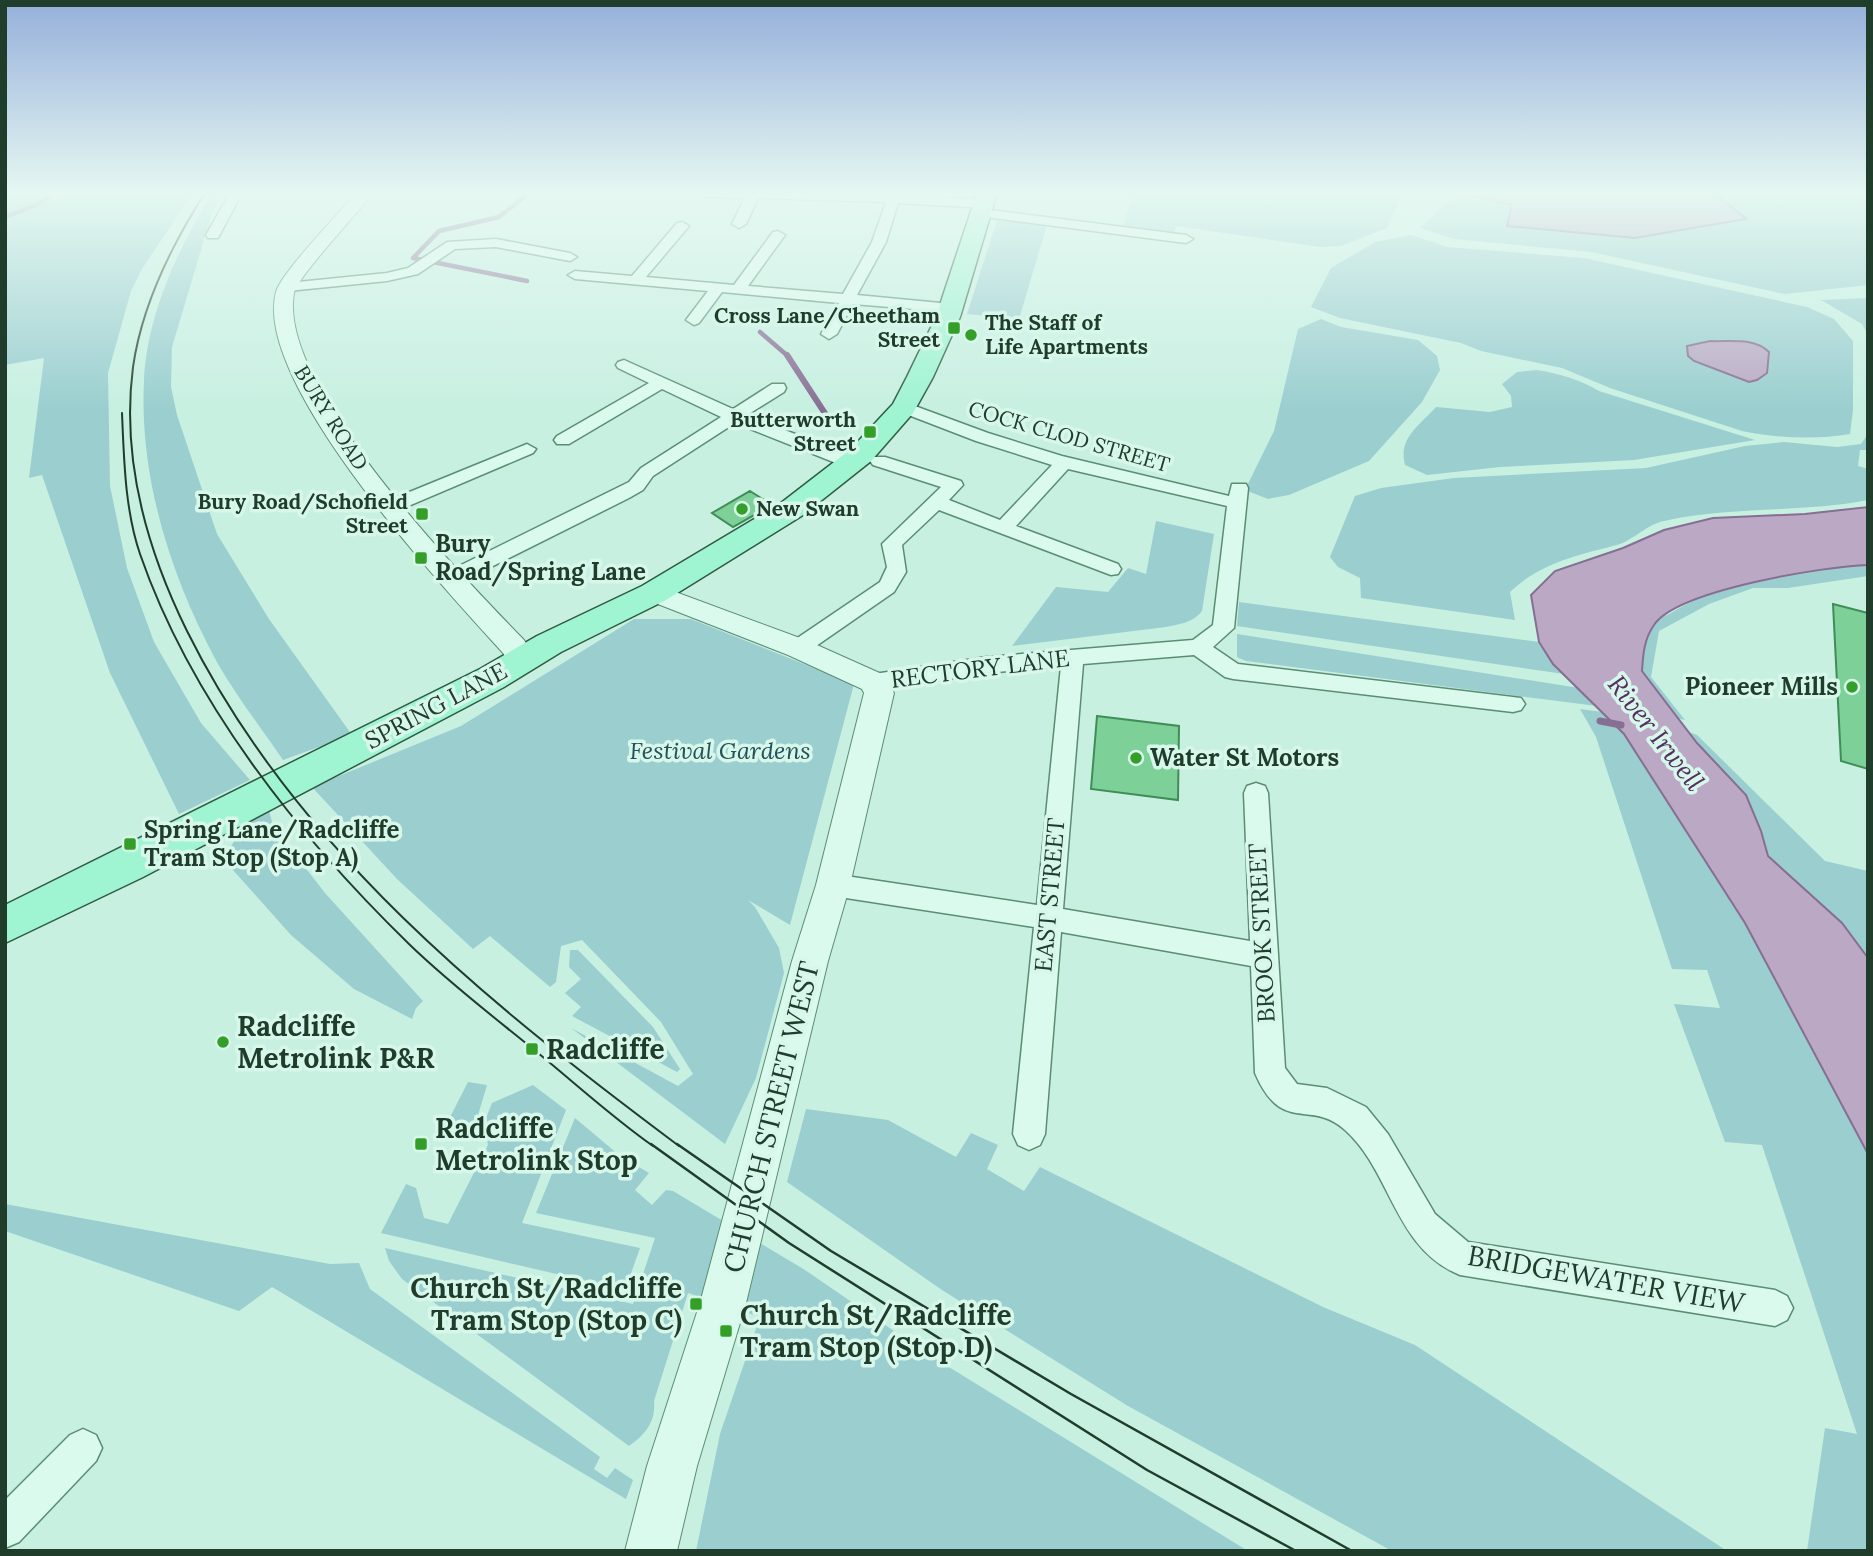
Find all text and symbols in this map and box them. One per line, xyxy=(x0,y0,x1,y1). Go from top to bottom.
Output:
place label: Cross Lane/Cheetham Street xyxy=(714,302,940,353)
place label: The Staff of Life Apartments xyxy=(985,309,1148,360)
marker: Cross Lane/Cheetham Street xyxy=(946,320,962,336)
marker: The Staff of Life Apartments xyxy=(963,327,979,343)
street label: BURY ROAD xyxy=(288,360,374,475)
street label: COCK CLOD STREET xyxy=(965,395,1173,478)
place label: Butterworth Street xyxy=(730,406,856,457)
marker: Butterworth Street xyxy=(862,424,878,440)
place label: Bury Road/Schofield Street xyxy=(198,488,408,539)
place label: New Swan xyxy=(756,495,859,522)
marker: New Swan xyxy=(734,501,750,517)
marker: Bury Road/Schofield Street xyxy=(414,506,430,522)
place label: Bury Road/Spring Lane xyxy=(435,528,646,587)
marker: Bury Road/Spring Lane xyxy=(413,550,429,566)
street label: RECTORY LANE xyxy=(889,642,1071,695)
street label: SPRING LANE xyxy=(359,655,512,756)
water label: River Irwell xyxy=(1601,668,1712,798)
place label: Pioneer Mills xyxy=(1685,671,1838,702)
marker: Pioneer Mills xyxy=(1844,679,1860,695)
park label: Festival Gardens xyxy=(630,735,810,766)
place label: Water St Motors xyxy=(1150,742,1339,773)
marker: Water St Motors xyxy=(1128,750,1144,766)
place label: Spring Lane/Radcliffe Tram Stop (Stop A) xyxy=(144,814,400,873)
street label: EAST STREET xyxy=(1027,817,1072,973)
marker: Spring Lane/Radcliffe Tram Stop (Stop A) xyxy=(122,836,138,852)
street label: BROOK STREET xyxy=(1241,843,1282,1024)
street label: CHURCH STREET WEST xyxy=(715,958,827,1276)
place label: Radcliffe Metrolink P&R xyxy=(237,1008,435,1076)
place label: Radcliffe xyxy=(546,1031,665,1067)
marker: Radcliffe Metrolink P&R xyxy=(215,1034,231,1050)
marker: Radcliffe xyxy=(524,1041,540,1057)
place label: Radcliffe Metrolink Stop xyxy=(435,1110,638,1178)
marker: Radcliffe Metrolink Stop xyxy=(413,1136,429,1152)
street label: BRIDGEWATER VIEW xyxy=(1465,1237,1748,1321)
place label: Church St/Radcliffe Tram Stop (Stop C) xyxy=(410,1270,682,1338)
marker: Church St/Radcliffe Tram Stop (Stop C) xyxy=(688,1296,704,1312)
place label: Church St/Radcliffe Tram Stop (Stop D) xyxy=(740,1297,1012,1365)
marker: Church St/Radcliffe Tram Stop (Stop D) xyxy=(718,1323,734,1339)

